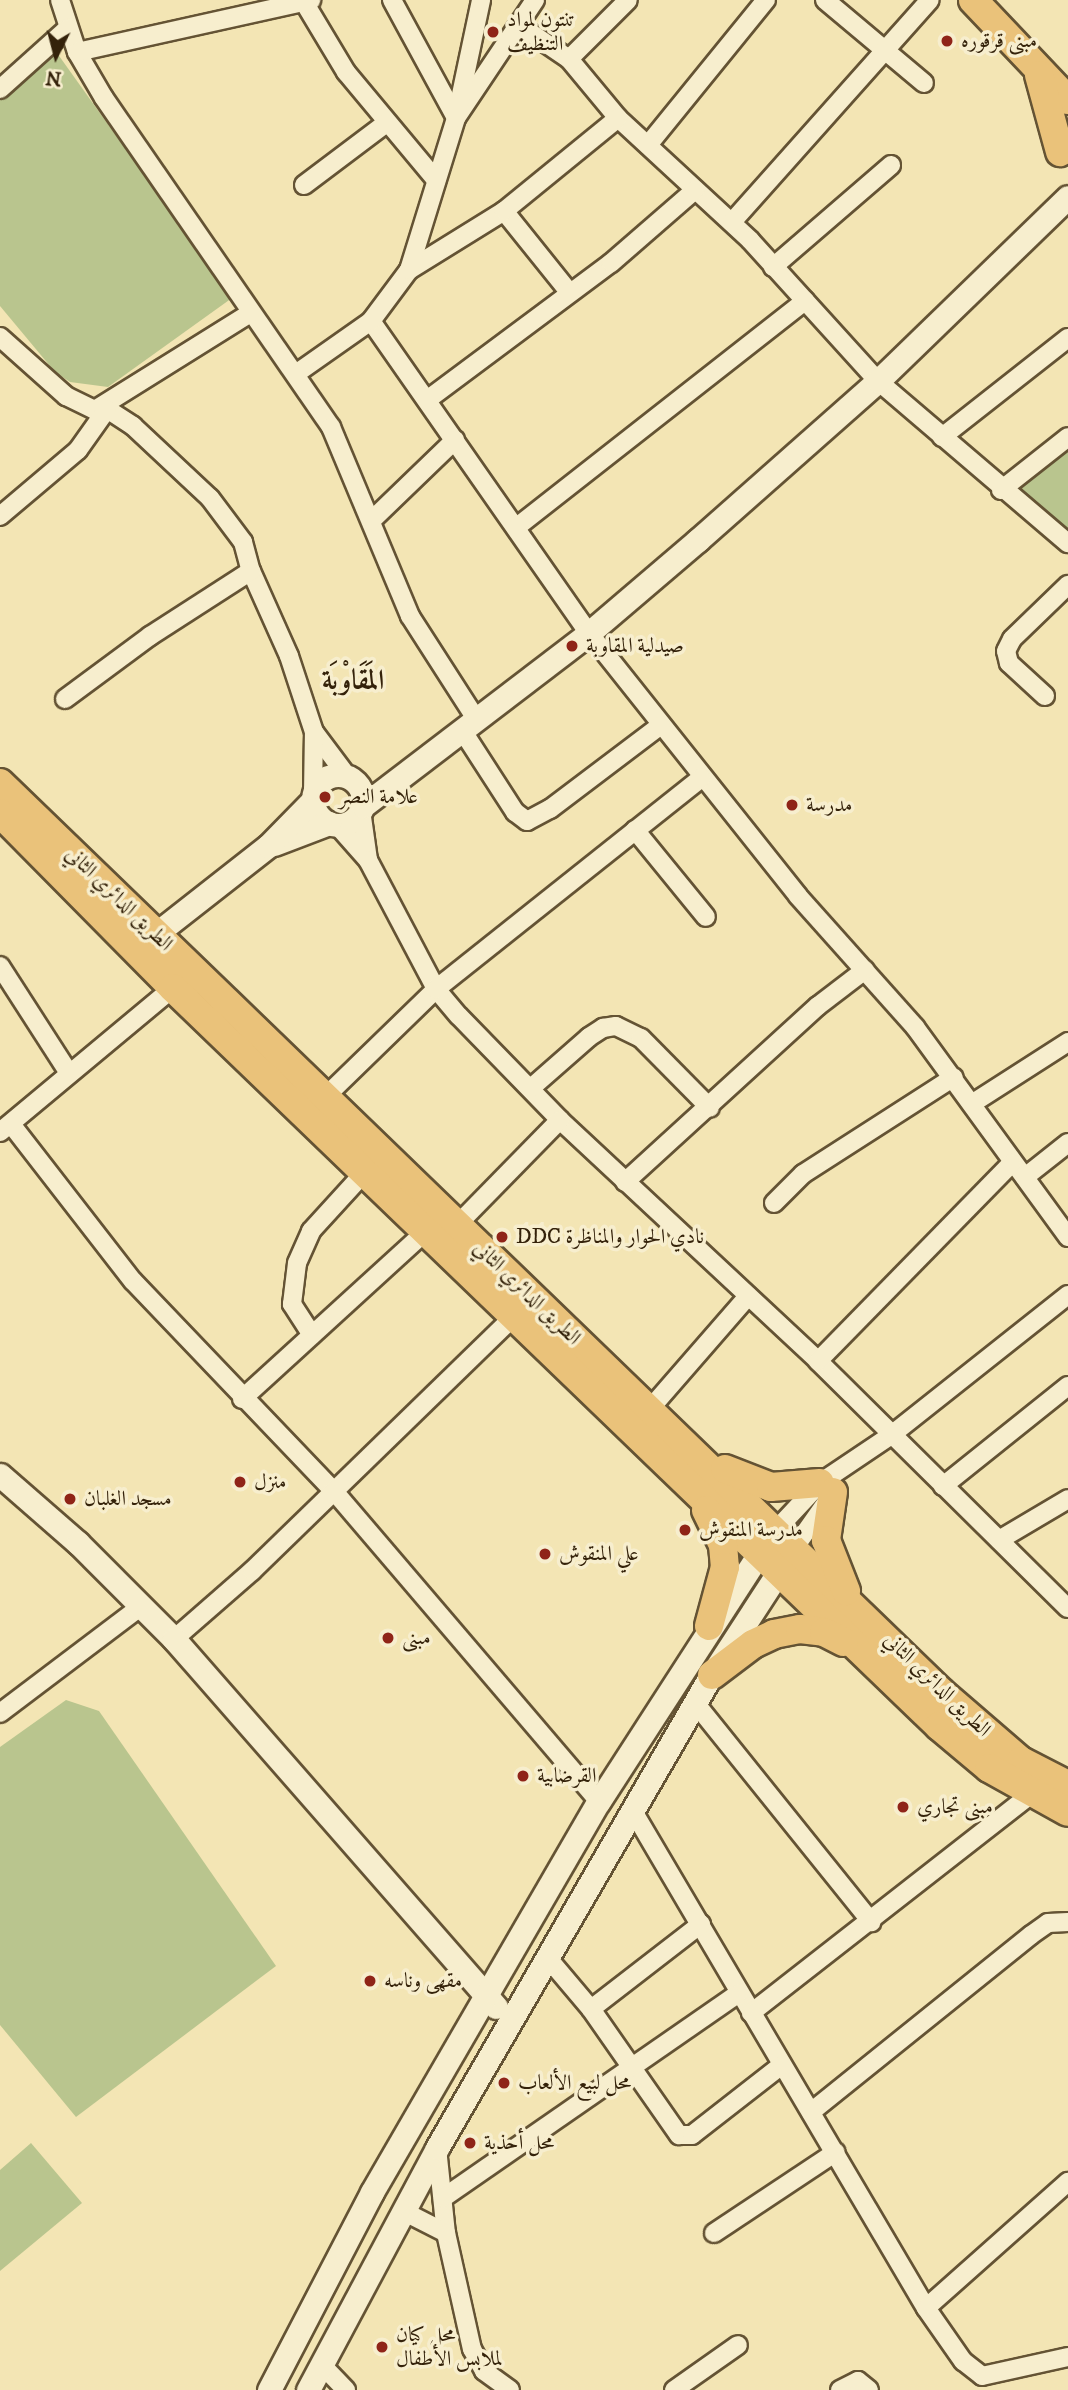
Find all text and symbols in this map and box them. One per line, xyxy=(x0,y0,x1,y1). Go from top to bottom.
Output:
place label: تنتون لمواد التنظيف xyxy=(507,7,575,57)
north arrow xyxy=(21,21,91,91)
marker: تنتون لمواد التنظيف xyxy=(485,24,501,40)
place label: مبنى قرقوره xyxy=(961,28,1037,54)
marker: مبنى قرقوره xyxy=(939,33,955,49)
text: N xyxy=(45,65,63,90)
place label: صيدلية المقاوبة xyxy=(586,633,684,659)
marker: صيدلية المقاوبة xyxy=(564,638,580,654)
district label: المَقَاوْبَة xyxy=(322,664,384,698)
place label: علامة النصر xyxy=(339,784,418,810)
marker: علامة النصر xyxy=(317,789,333,805)
place label: مدرسة xyxy=(806,792,852,818)
marker: مدرسة xyxy=(784,797,800,813)
street label: الطريق الدائري الثاني xyxy=(60,841,178,957)
place label: DDC نادي الحوار والمناظرة xyxy=(516,1224,704,1250)
marker: DDC نادي الحوار والمناظرة xyxy=(494,1229,510,1245)
street label: الطريق الدائري الثاني xyxy=(468,1235,586,1351)
place label: منزل xyxy=(254,1469,286,1495)
marker: منزل xyxy=(232,1474,248,1490)
place label: مسجد الغلبان xyxy=(84,1486,172,1512)
marker: مسجد الغلبان xyxy=(62,1491,78,1507)
place label: مدرسة المنقوش xyxy=(699,1517,803,1543)
marker: مدرسة المنقوش xyxy=(677,1522,693,1538)
place label: علي المنقوش xyxy=(559,1541,639,1567)
marker: علي المنقوش xyxy=(537,1546,553,1562)
place label: مبنى xyxy=(402,1625,431,1651)
street label: الطريق الدائري الثاني xyxy=(878,1627,996,1743)
marker: مبنى xyxy=(380,1630,396,1646)
place label: القرضابية xyxy=(537,1763,597,1789)
marker: القرضابية xyxy=(515,1768,531,1784)
place label: مبنى تجاري xyxy=(917,1794,993,1820)
marker: مبنى تجاري xyxy=(895,1799,911,1815)
place label: مقهى وناسه xyxy=(384,1968,462,1994)
marker: مقهى وناسه xyxy=(362,1973,378,1989)
place label: محل لبيع الألعاب xyxy=(518,2070,631,2096)
marker: محل لبيع الألعاب xyxy=(496,2075,512,2091)
place label: محل أحذية xyxy=(484,2130,554,2156)
marker: محل أحذية xyxy=(462,2135,478,2151)
place label: محل كيان لملابس الأطفال xyxy=(396,2322,503,2372)
marker: محل كيان لملابس الأطفال xyxy=(374,2339,390,2355)

